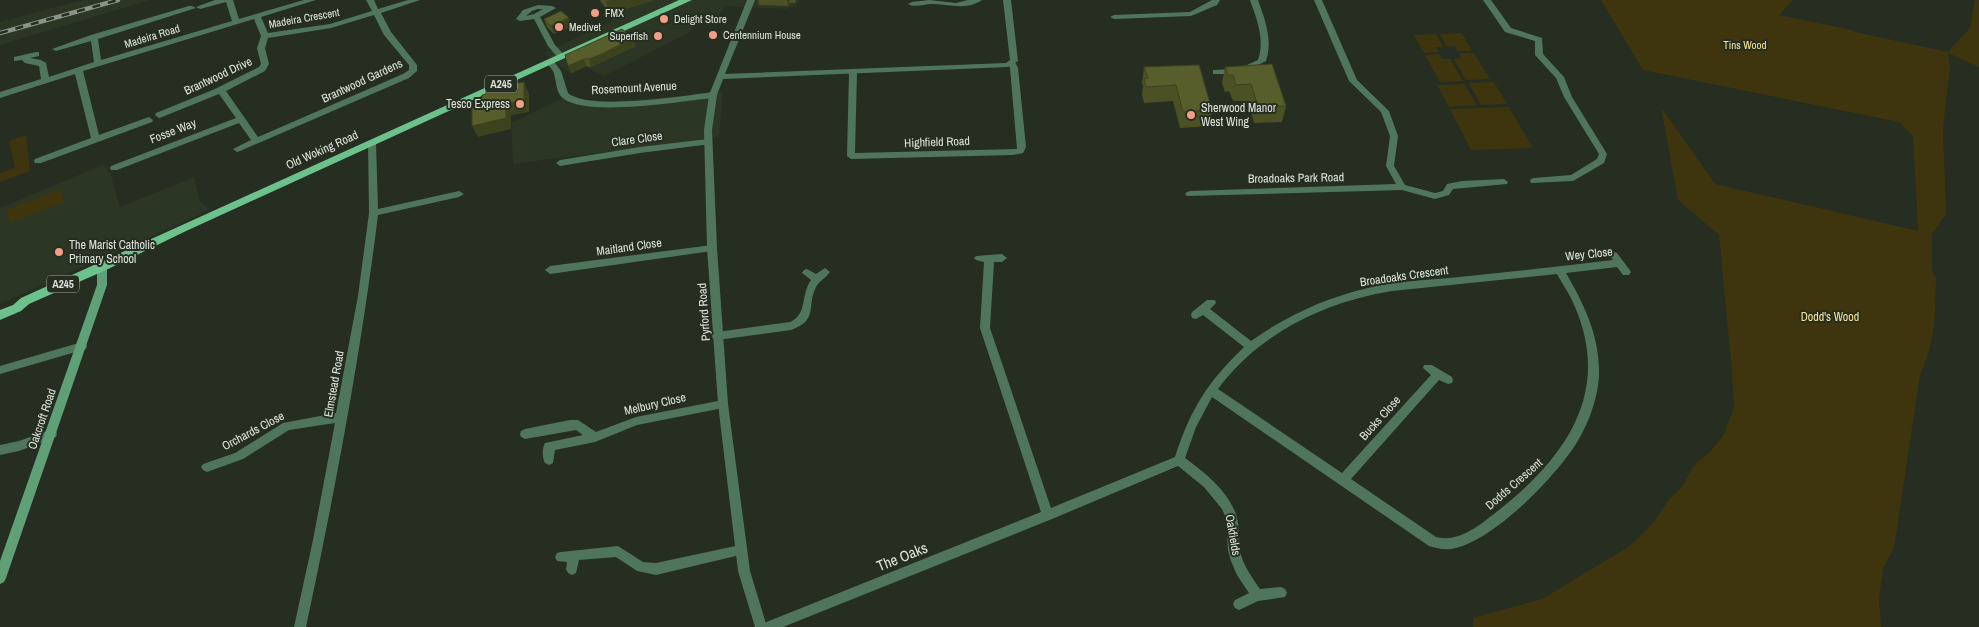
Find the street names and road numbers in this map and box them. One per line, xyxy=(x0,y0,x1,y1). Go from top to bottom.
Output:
street label: Madeira Crescent xyxy=(267,5,341,31)
street label: Madeira Road xyxy=(123,21,181,51)
street label: Brantwood Drive xyxy=(181,53,255,99)
street label: Brantwood Gardens xyxy=(319,55,405,107)
road number: A245 xyxy=(485,76,517,92)
street label: Rosemount Avenue xyxy=(591,78,677,98)
street label: Fosse Way xyxy=(148,115,199,147)
street label: Old Woking Road xyxy=(283,127,361,173)
street label: Clare Close xyxy=(610,128,664,150)
street label: Highfield Road xyxy=(904,133,970,151)
street label: Broadoaks Park Road xyxy=(1248,169,1344,187)
street label: Maitland Close xyxy=(595,235,663,259)
street label: Wey Close xyxy=(1565,244,1613,264)
street label: Broadoaks Crescent xyxy=(1359,262,1450,290)
road number: A245 xyxy=(47,276,79,292)
street label: Pyrford Road xyxy=(694,283,714,341)
street label: Elmstead Road xyxy=(320,349,348,419)
street label: Oakcroft Road xyxy=(24,386,60,452)
street label: Melbury Close xyxy=(623,389,687,419)
street label: Bucks Close xyxy=(1356,392,1404,444)
street label: Orchards Close xyxy=(219,408,287,454)
street label: Dodds Crescent xyxy=(1482,455,1546,513)
street label: Oakfields xyxy=(1222,513,1245,557)
street label: The Oaks xyxy=(873,537,930,576)

